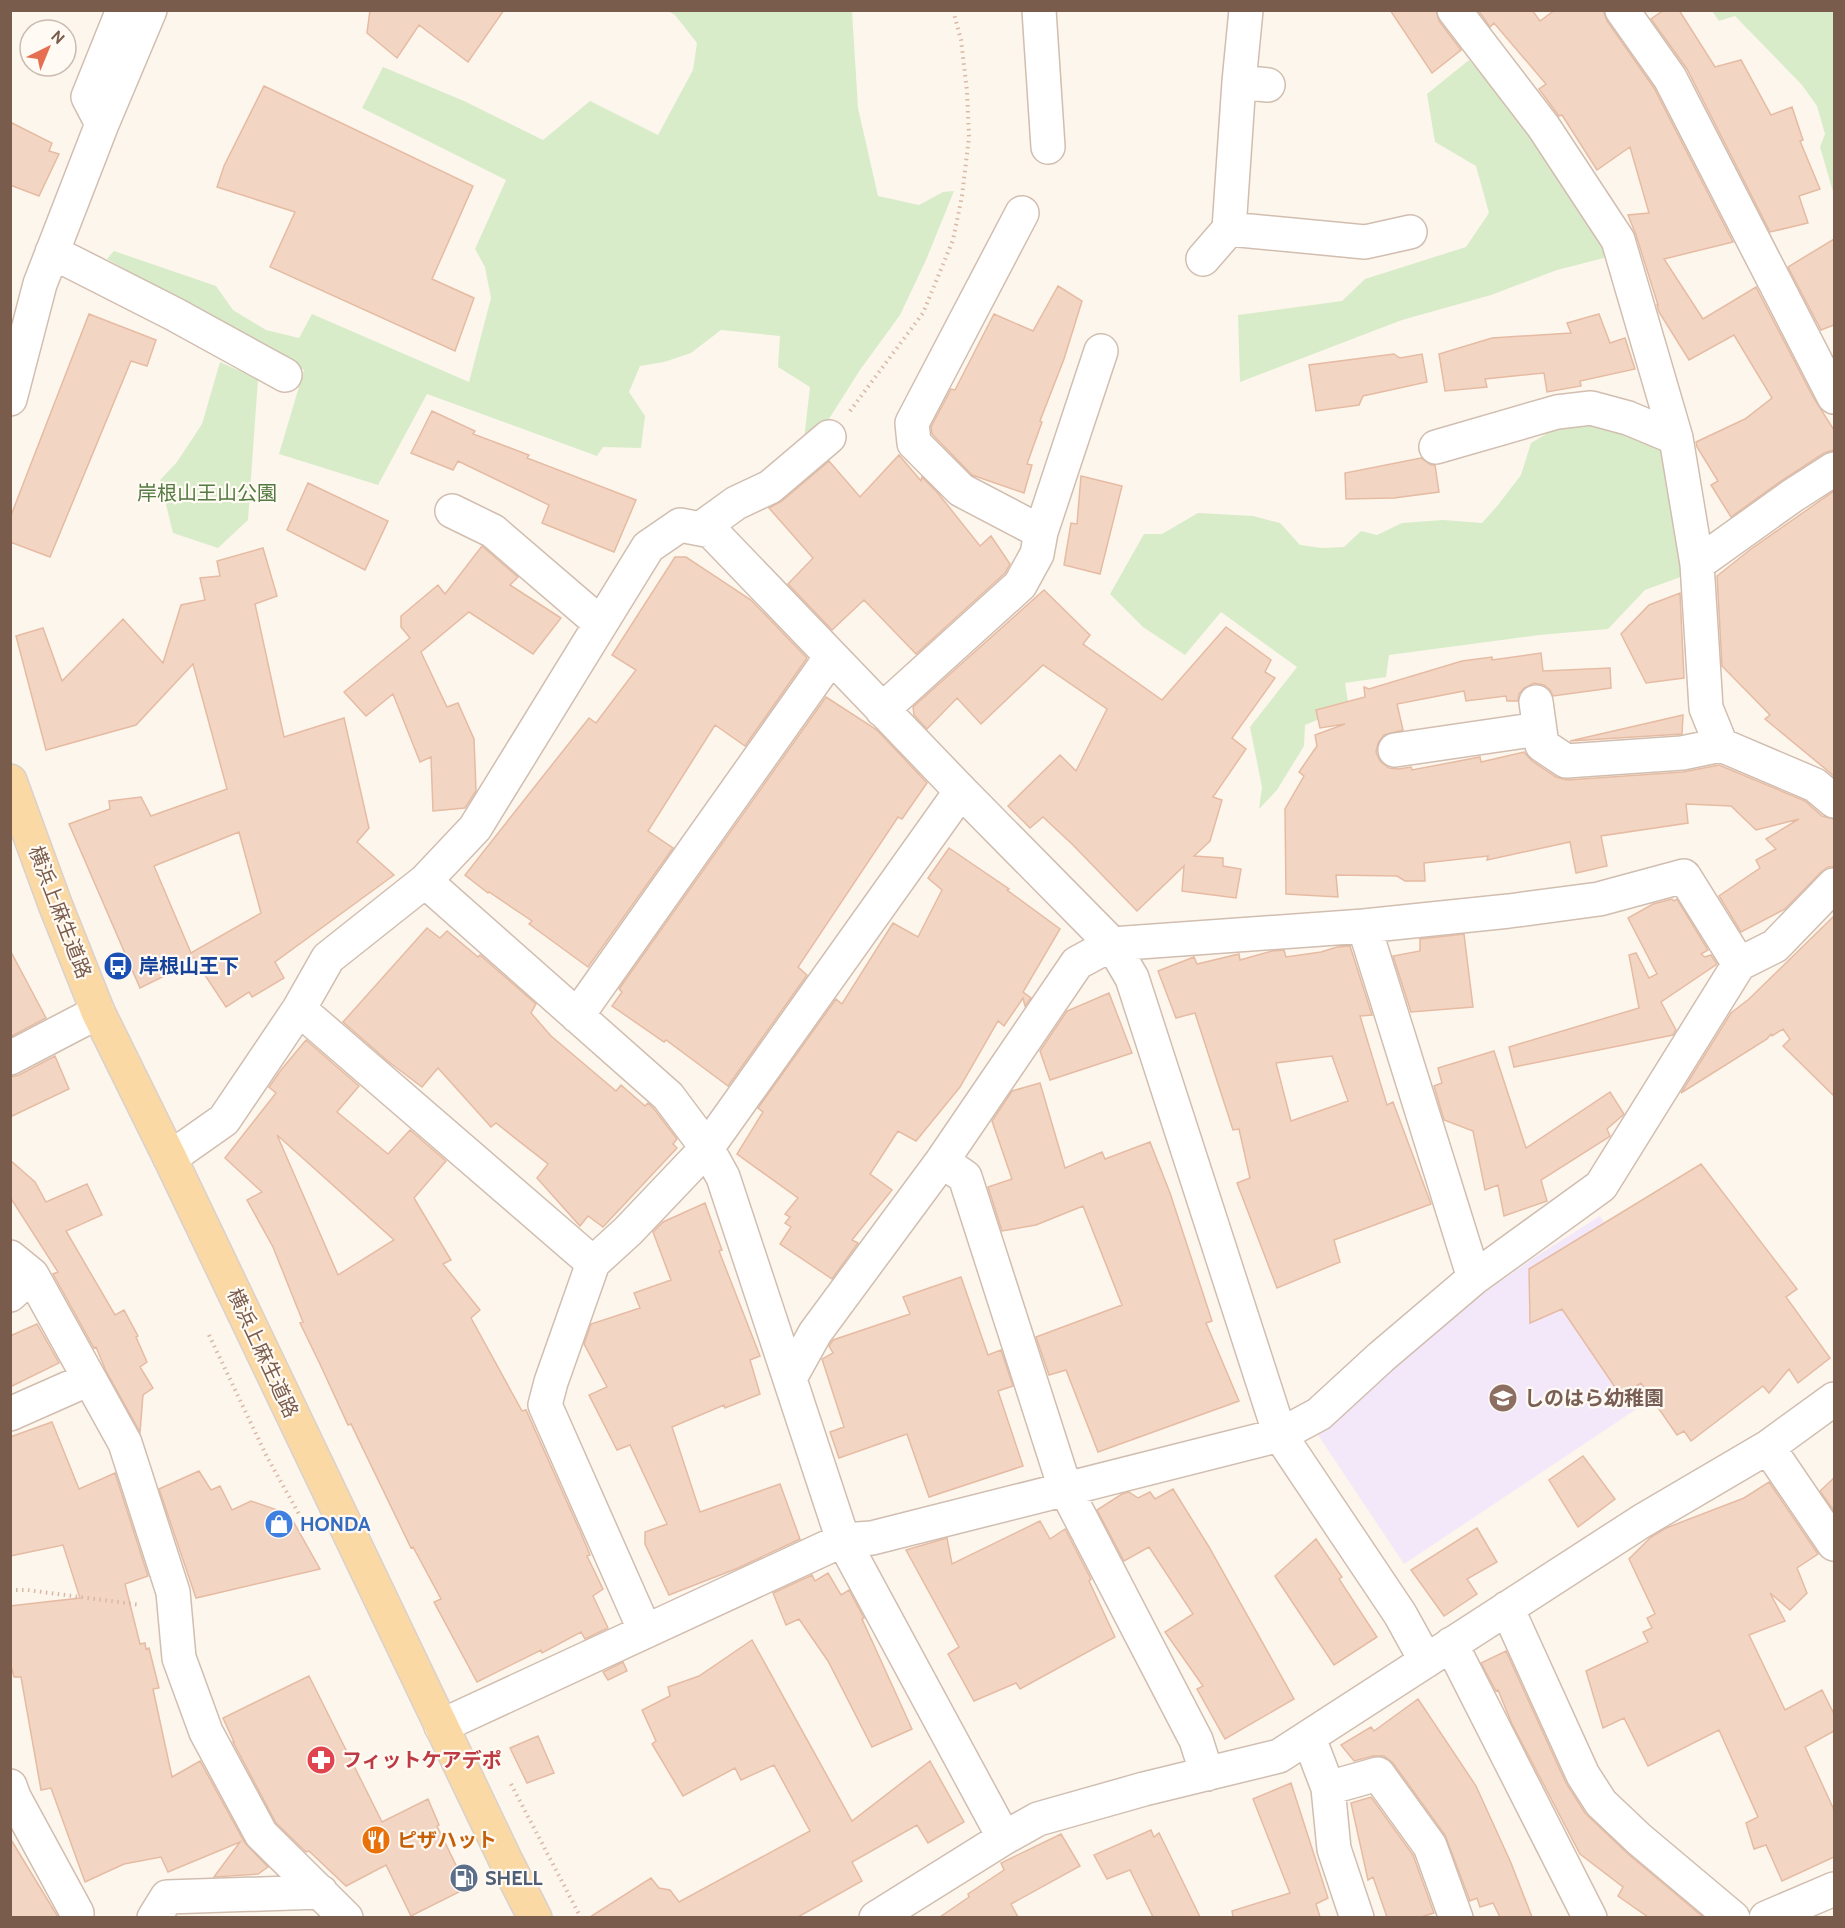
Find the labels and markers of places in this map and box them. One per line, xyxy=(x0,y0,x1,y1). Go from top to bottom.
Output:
bus stop icon: 岸根山王下 xyxy=(102,950,134,982)
place label: 岸根山王下 xyxy=(139,954,239,978)
school or university icon: しのはら幼稚園 xyxy=(1487,1382,1519,1414)
place label: しのはら幼稚園 xyxy=(1524,1386,1664,1410)
shop icon: HONDA xyxy=(263,1508,295,1540)
place label: HONDA xyxy=(300,1512,371,1536)
pharmacy icon: フィットケアデポ xyxy=(305,1744,337,1776)
place label: フィットケアデポ xyxy=(342,1748,502,1772)
restaurant icon: ピザハット xyxy=(360,1824,392,1856)
place label: ピザハット xyxy=(397,1828,497,1852)
fuel station icon: SHELL xyxy=(448,1862,480,1894)
place label: SHELL xyxy=(485,1866,543,1890)

